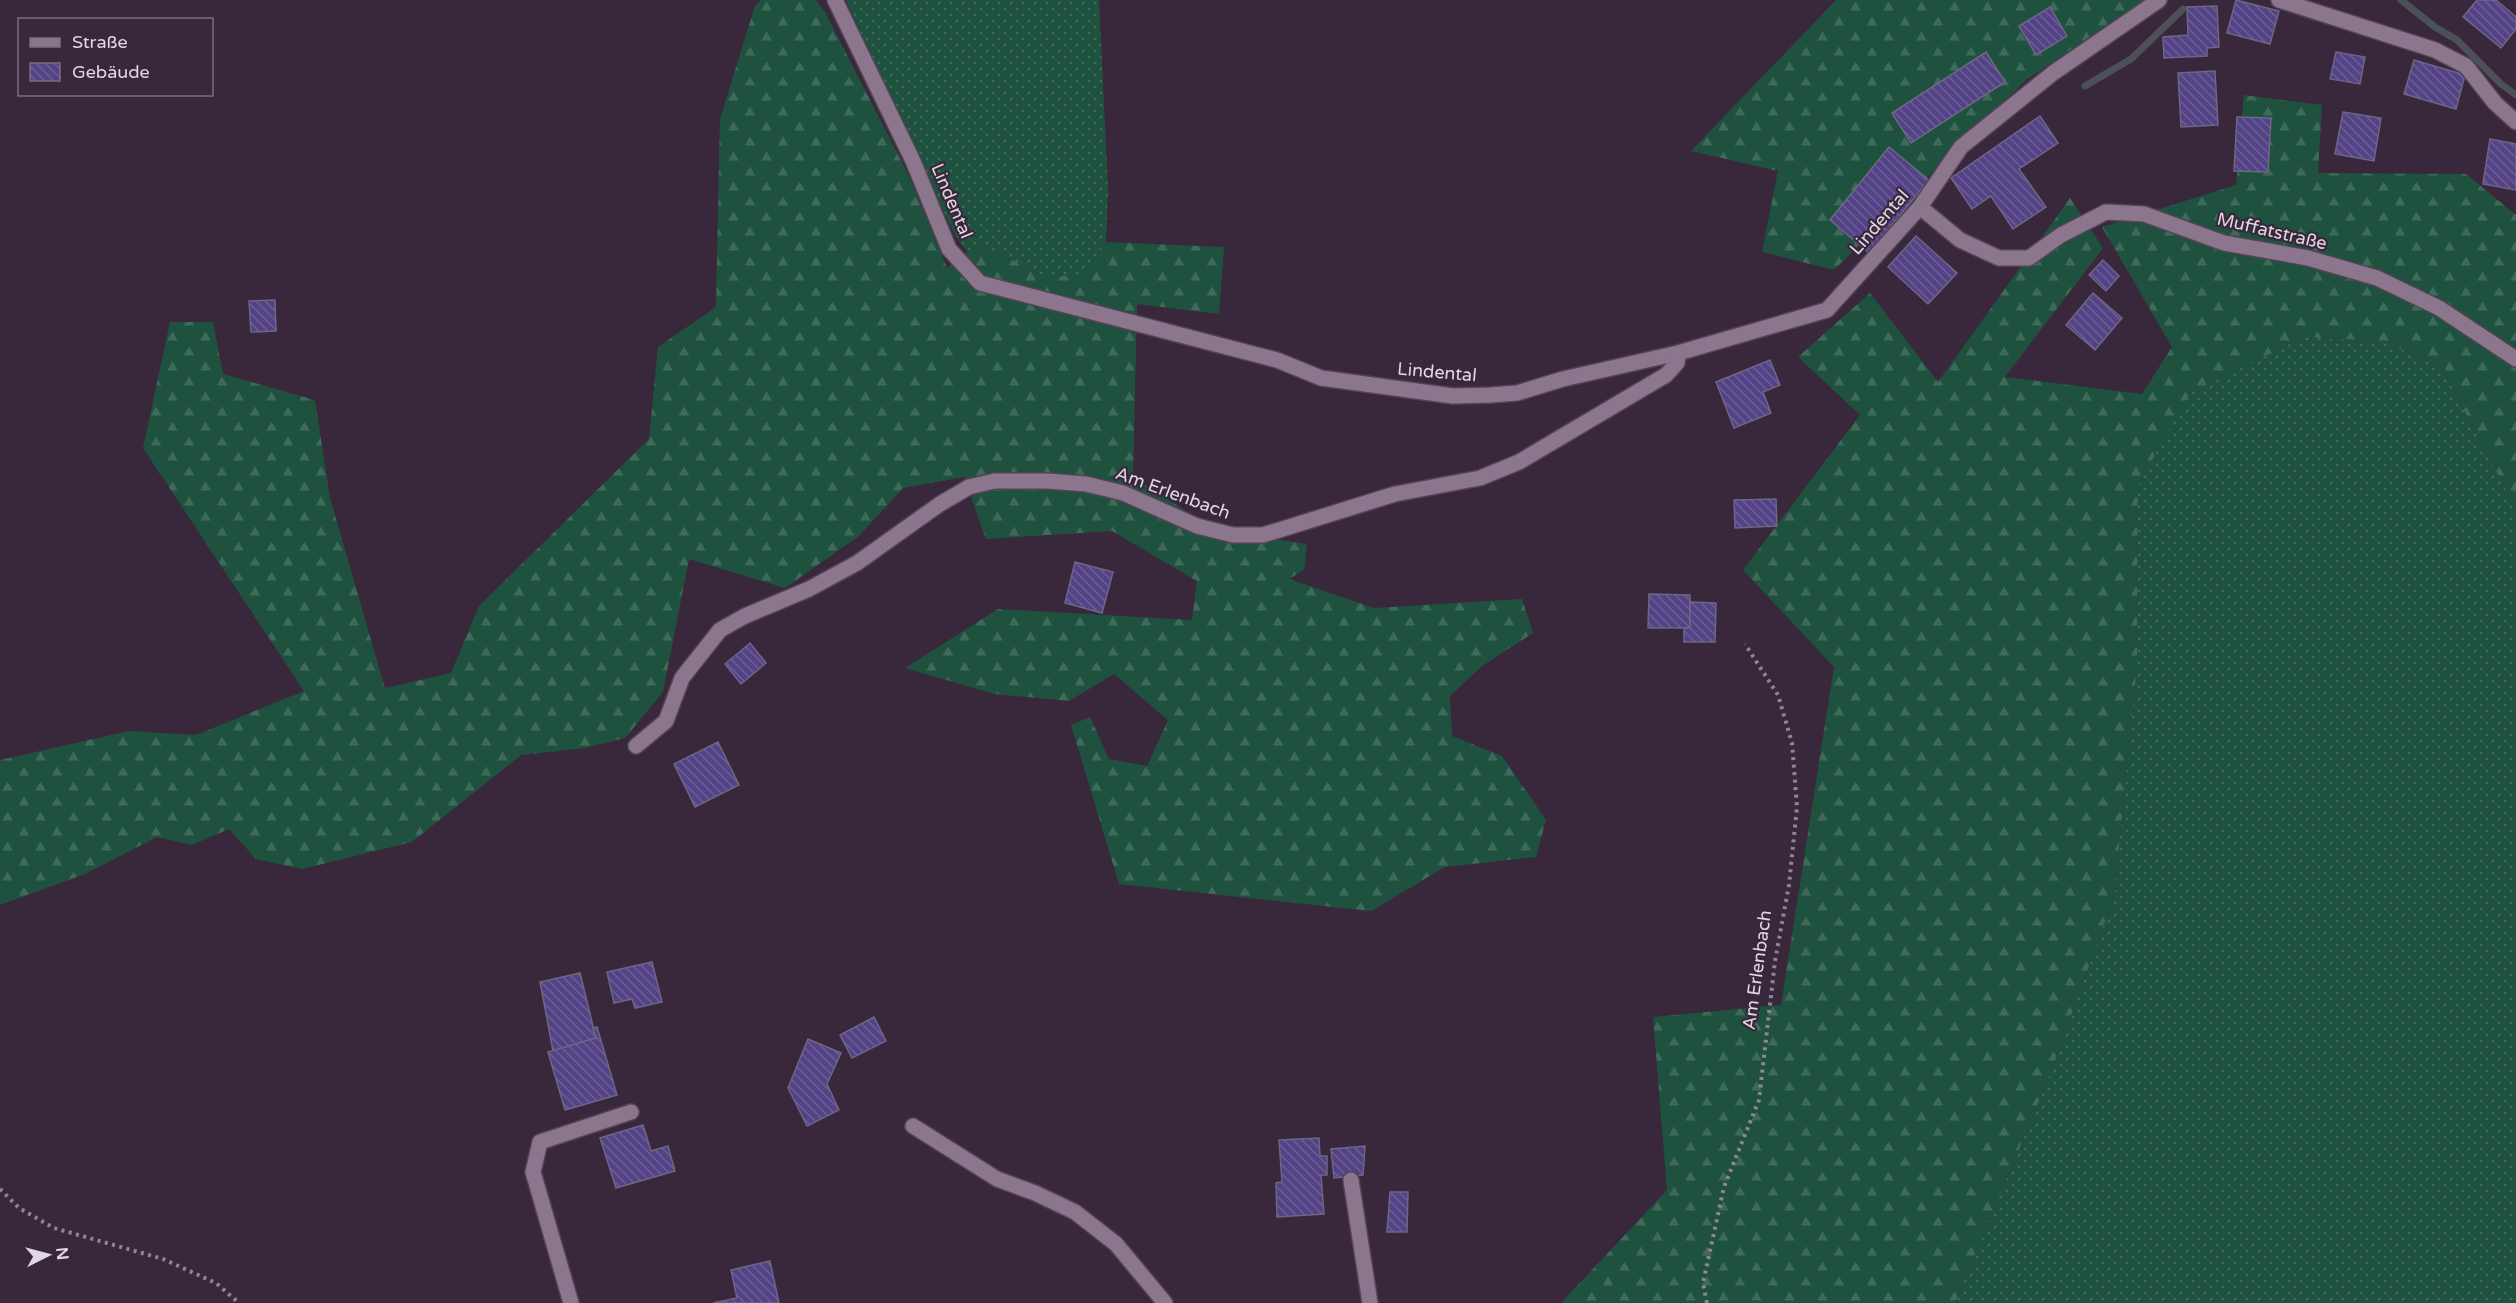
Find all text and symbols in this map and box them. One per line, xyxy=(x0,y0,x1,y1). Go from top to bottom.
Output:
legend xyxy=(18,18,213,96)
text: Straße xyxy=(72,31,128,53)
text: Gebäude xyxy=(72,61,150,83)
street label: Lindental xyxy=(926,160,978,242)
street label: Lindental xyxy=(1845,185,1913,259)
street label: Muffatstraße xyxy=(2215,208,2329,254)
street label: Lindental xyxy=(1396,358,1478,386)
street label: Am Erlenbach xyxy=(1113,462,1233,524)
street label: Am Erlenbach xyxy=(1738,909,1776,1031)
north arrow xyxy=(18,1225,78,1285)
text: N xyxy=(51,1246,73,1261)

